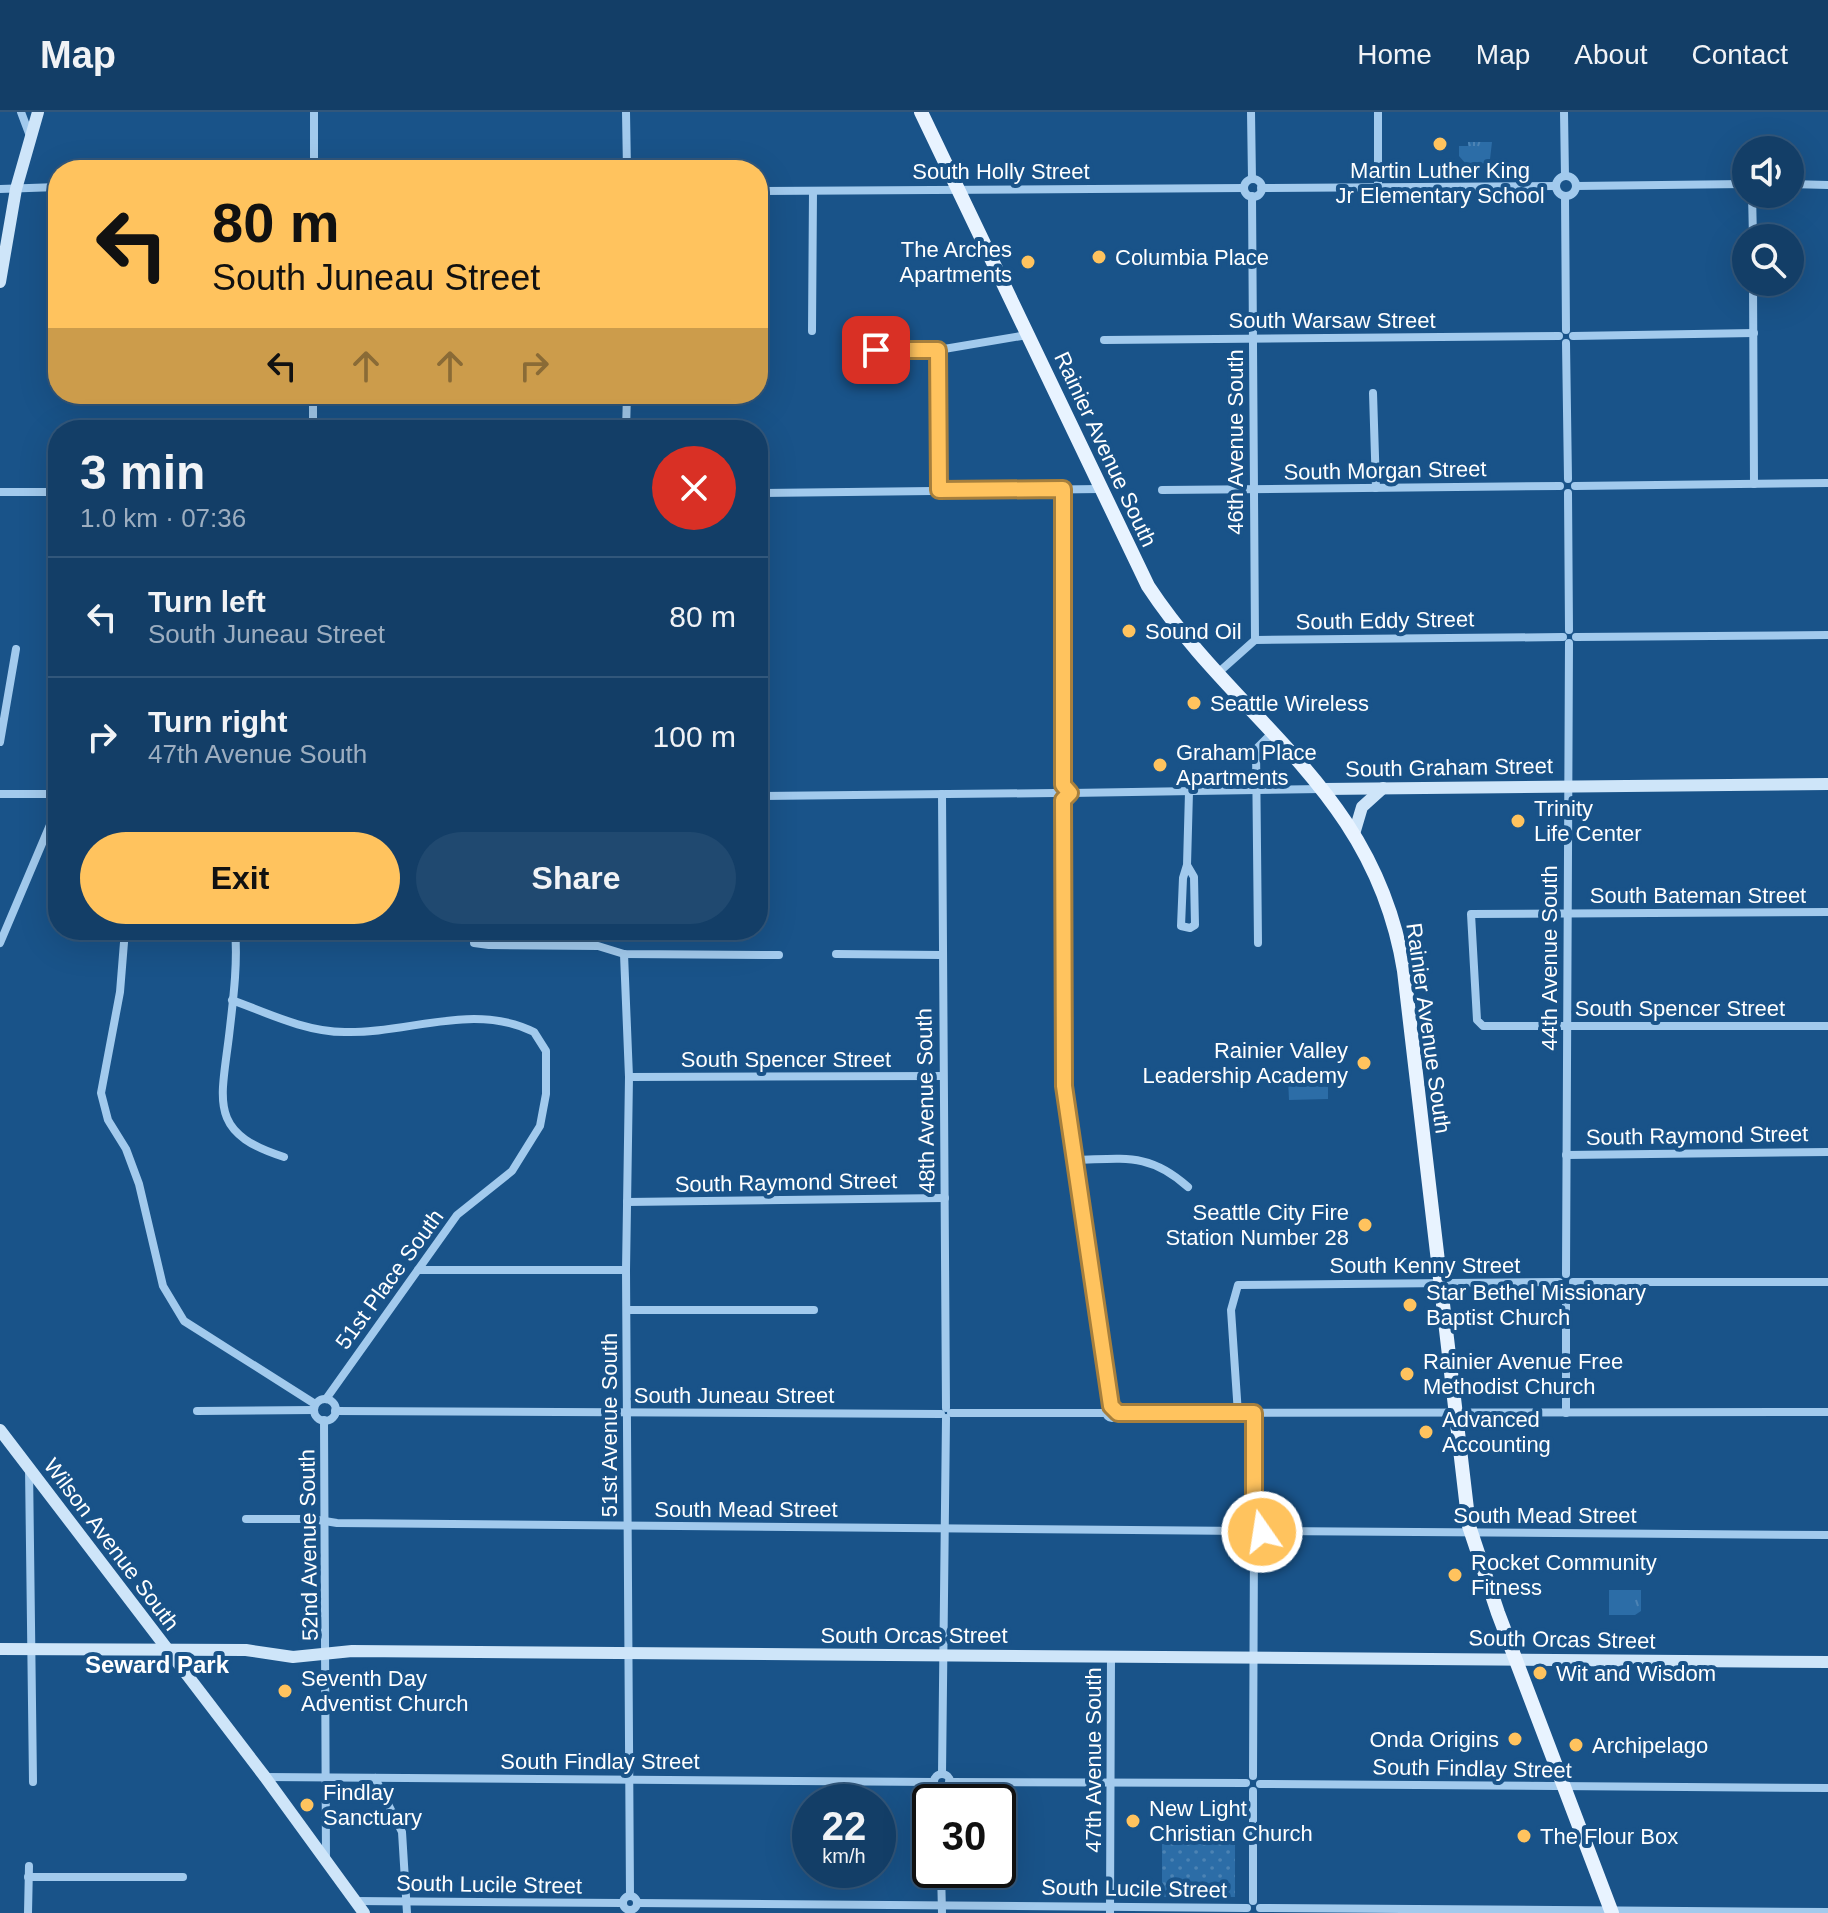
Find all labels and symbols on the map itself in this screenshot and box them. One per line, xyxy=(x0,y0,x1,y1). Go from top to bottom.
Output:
marker: Martin Luther King Jr Elementary School xyxy=(1431,135,1449,153)
place label: Martin Luther King Jr Elementary School xyxy=(1335,158,1545,208)
street label: South Holly Street xyxy=(912,159,1090,184)
place label: The Arches Apartments xyxy=(900,237,1012,287)
place label: Columbia Place xyxy=(1115,245,1269,270)
marker: Columbia Place xyxy=(1090,248,1108,266)
marker: The Arches Apartments xyxy=(1019,253,1037,271)
street label: South Warsaw Street xyxy=(1228,308,1436,333)
pin xyxy=(842,316,910,384)
street label: Rainier Avenue South xyxy=(1049,348,1162,551)
street label: 46th Avenue South xyxy=(1223,349,1248,535)
street label: South Morgan Street xyxy=(1283,456,1487,485)
street label: South Eddy Street xyxy=(1296,606,1474,635)
place label: Sound Oil xyxy=(1145,619,1242,644)
marker: Sound Oil xyxy=(1120,622,1138,640)
place label: Seattle Wireless xyxy=(1210,691,1369,716)
marker: Seattle Wireless xyxy=(1185,694,1203,712)
place label: Graham Place Apartments xyxy=(1176,740,1317,790)
street label: South Graham Street xyxy=(1345,753,1553,782)
marker: Graham Place Apartments xyxy=(1151,756,1169,774)
place label: Trinity Life Center xyxy=(1534,796,1642,846)
marker: Trinity Life Center xyxy=(1509,812,1527,830)
street label: 44th Avenue South xyxy=(1537,865,1562,1051)
street label: South Bateman Street xyxy=(1590,883,1806,908)
street label: Rainier Avenue South xyxy=(1401,921,1456,1135)
street label: South Spencer Street xyxy=(1575,996,1785,1021)
street label: 48th Avenue South xyxy=(911,1008,940,1194)
place label: Rainier Valley Leadership Academy xyxy=(1143,1038,1348,1088)
street label: South Spencer Street xyxy=(681,1047,891,1072)
marker: Rainier Valley Leadership Academy xyxy=(1355,1054,1373,1072)
street label: South Raymond Street xyxy=(1586,1121,1808,1150)
street label: South Raymond Street xyxy=(675,1168,897,1197)
place label: Seattle City Fire Station Number 28 xyxy=(1166,1200,1349,1250)
street label: 51st Place South xyxy=(330,1205,448,1354)
marker: Seattle City Fire Station Number 28 xyxy=(1356,1216,1374,1234)
street label: South Kenny Street xyxy=(1330,1253,1520,1278)
place label: Star Bethel Missionary Baptist Church xyxy=(1426,1280,1646,1330)
marker: Star Bethel Missionary Baptist Church xyxy=(1401,1296,1419,1314)
street label: 51st Avenue South xyxy=(597,1333,622,1517)
place label: Rainier Avenue Free Methodist Church xyxy=(1423,1349,1623,1399)
marker: Rainier Avenue Free Methodist Church xyxy=(1398,1365,1416,1383)
street label: South Juneau Street xyxy=(634,1383,834,1408)
place label: Advanced Accounting xyxy=(1442,1407,1551,1457)
marker: Advanced Accounting xyxy=(1417,1423,1435,1441)
street label: 52nd Avenue South xyxy=(294,1449,323,1641)
street label: Wilson Avenue South xyxy=(39,1453,184,1635)
position arrow xyxy=(1220,1490,1304,1574)
street label: South Mead Street xyxy=(654,1497,838,1522)
street label: South Mead Street xyxy=(1453,1503,1637,1528)
place label: Rocket Community Fitness xyxy=(1471,1550,1657,1600)
marker: Rocket Community Fitness xyxy=(1446,1566,1464,1584)
street label: South Orcas Street xyxy=(820,1623,1008,1648)
street label: South Orcas Street xyxy=(1468,1625,1656,1654)
district label: Seward Park xyxy=(85,1651,230,1678)
place label: Wit and Wisdom xyxy=(1556,1661,1716,1686)
marker: Wit and Wisdom xyxy=(1531,1664,1549,1682)
place label: Seventh Day Adventist Church xyxy=(301,1666,469,1716)
street label: 47th Avenue South xyxy=(1081,1667,1106,1853)
marker: Seventh Day Adventist Church xyxy=(276,1682,294,1700)
place label: Onda Origins xyxy=(1369,1727,1499,1752)
marker: Onda Origins xyxy=(1506,1730,1524,1748)
place label: Archipelago xyxy=(1592,1733,1708,1758)
marker: Archipelago xyxy=(1567,1736,1585,1754)
street label: South Findlay Street xyxy=(500,1749,700,1774)
street label: South Findlay Street xyxy=(1372,1754,1572,1783)
place label: Findlay Sanctuary xyxy=(323,1780,422,1830)
speed limit sign: 30 xyxy=(912,1784,1016,1888)
marker: Findlay Sanctuary xyxy=(298,1796,316,1814)
place label: New Light Christian Church xyxy=(1149,1796,1313,1846)
marker: New Light Christian Church xyxy=(1124,1812,1142,1830)
place label: The Flour Box xyxy=(1540,1824,1678,1849)
marker: The Flour Box xyxy=(1515,1827,1533,1845)
street label: South Lucile Street xyxy=(396,1870,582,1899)
street label: South Lucile Street xyxy=(1041,1874,1227,1903)

